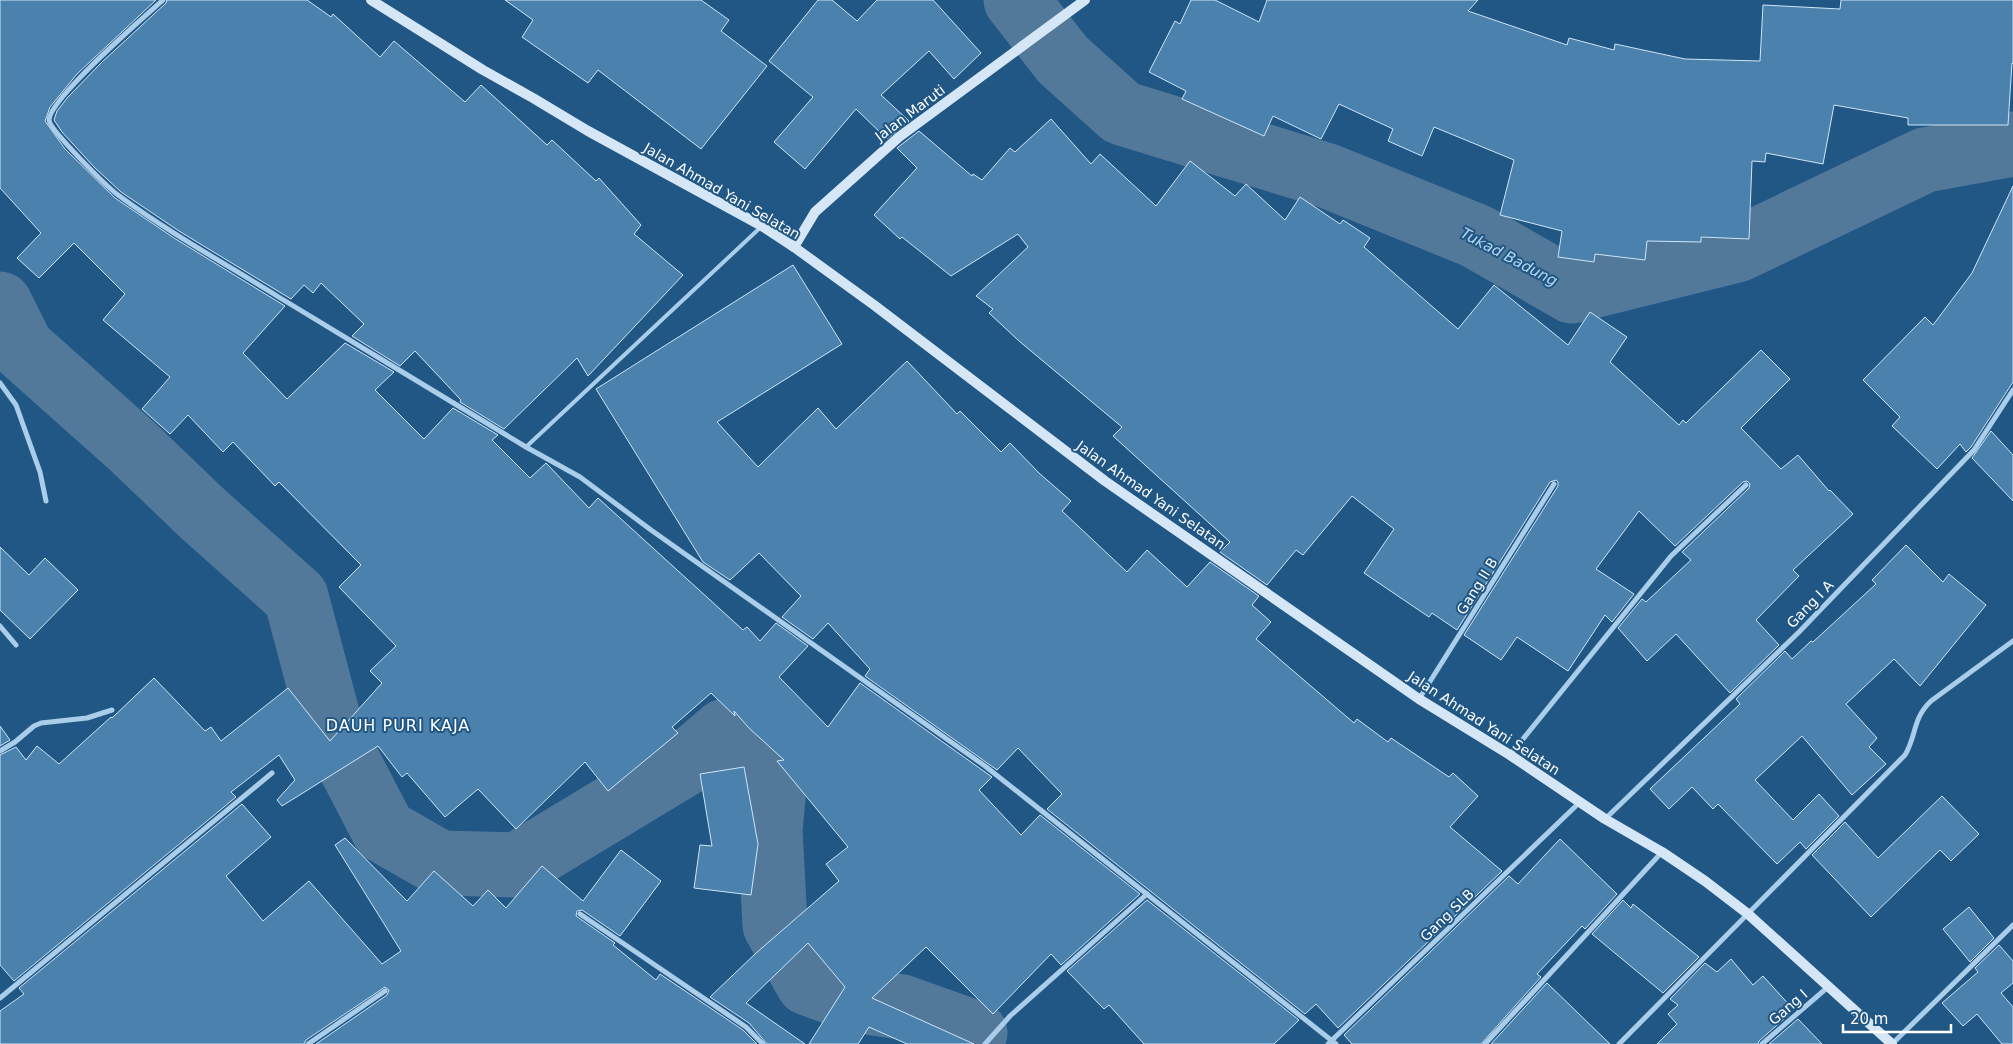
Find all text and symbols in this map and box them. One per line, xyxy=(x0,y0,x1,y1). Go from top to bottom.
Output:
street label: Jalan Maruti xyxy=(871,82,948,145)
street label: Jalan Ahmad Yani Selatan xyxy=(640,139,803,242)
water label: Tukad Badung xyxy=(1458,224,1560,290)
street label: Jalan Ahmad Yani Selatan xyxy=(1073,437,1228,553)
street label: Gang II B xyxy=(1453,555,1501,617)
street label: Gang I A xyxy=(1783,577,1837,631)
street label: Jalan Ahmad Yani Selatan xyxy=(1404,667,1563,778)
district label: DAUH PURI KAJA xyxy=(326,716,470,735)
street label: Gang SLB xyxy=(1417,886,1477,944)
street label: Gang I xyxy=(1765,986,1811,1028)
scale bar xyxy=(1843,1002,1950,1034)
text: 20 m xyxy=(1850,1010,1888,1028)

